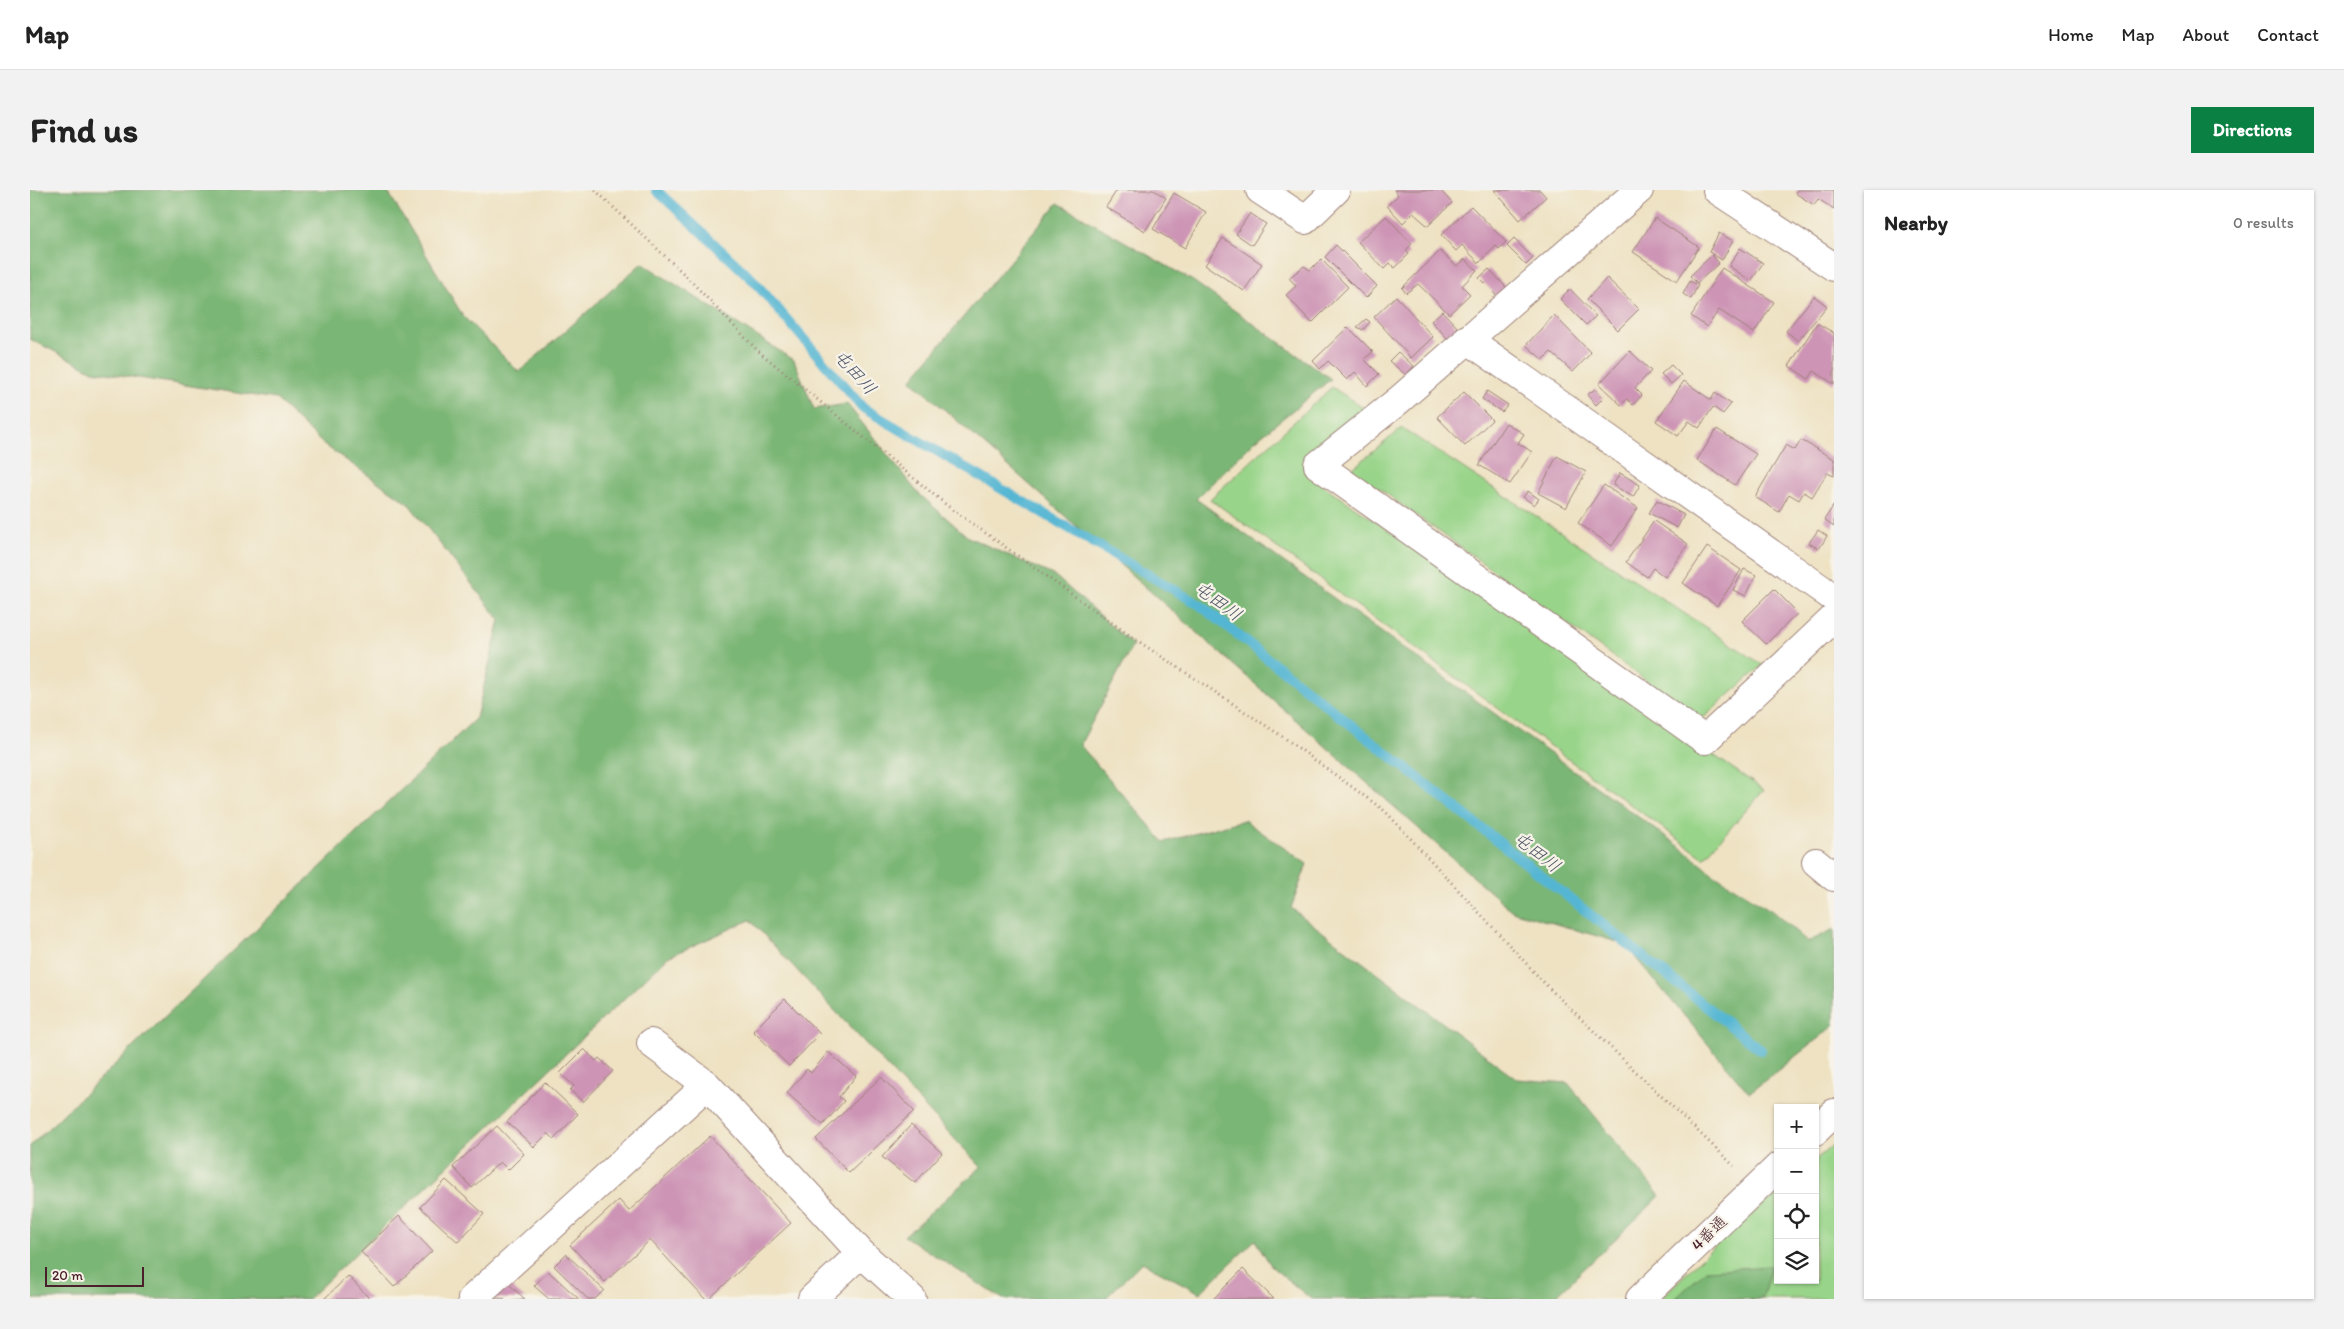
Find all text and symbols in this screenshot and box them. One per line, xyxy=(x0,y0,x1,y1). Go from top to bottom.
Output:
text: Map xyxy=(25,20,69,49)
text: Home xyxy=(2048,24,2094,46)
text: Map xyxy=(2122,24,2155,46)
text: About xyxy=(2183,24,2229,46)
text: Contact xyxy=(2257,24,2319,46)
button: Directions xyxy=(2191,107,2314,153)
text: Find us xyxy=(30,109,138,151)
text: Nearby xyxy=(1884,210,1948,235)
text: 0 results xyxy=(2233,213,2294,232)
water label: 屯田川 xyxy=(829,345,881,399)
water label: 屯田川 xyxy=(1190,576,1246,626)
water label: 屯田川 xyxy=(1509,827,1565,877)
map controls xyxy=(1774,1104,1819,1284)
button: + xyxy=(1774,1104,1819,1149)
button: − xyxy=(1774,1149,1819,1194)
button: locate xyxy=(1774,1194,1819,1239)
street label: 4番通 xyxy=(1687,1212,1731,1254)
button: layers xyxy=(1774,1239,1819,1284)
scale bar xyxy=(45,1264,144,1287)
text: 20 m xyxy=(52,1267,83,1284)

